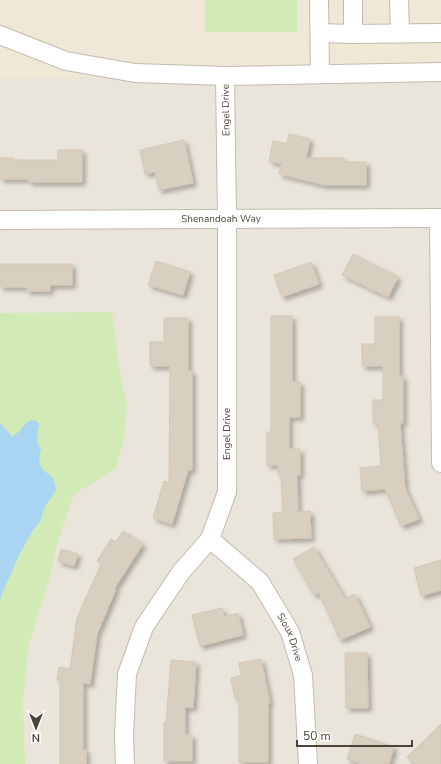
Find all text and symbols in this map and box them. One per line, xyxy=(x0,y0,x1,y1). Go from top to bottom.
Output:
street label: Engel Drive xyxy=(219,84,233,136)
street label: Shenandoah Way xyxy=(181,212,262,226)
street label: Engel Drive xyxy=(220,408,234,460)
street label: Sioux Drive xyxy=(273,610,305,663)
north arrow xyxy=(16,708,56,748)
scale bar xyxy=(297,722,412,748)
text: 50 m xyxy=(303,728,331,744)
text: N xyxy=(32,730,40,745)

